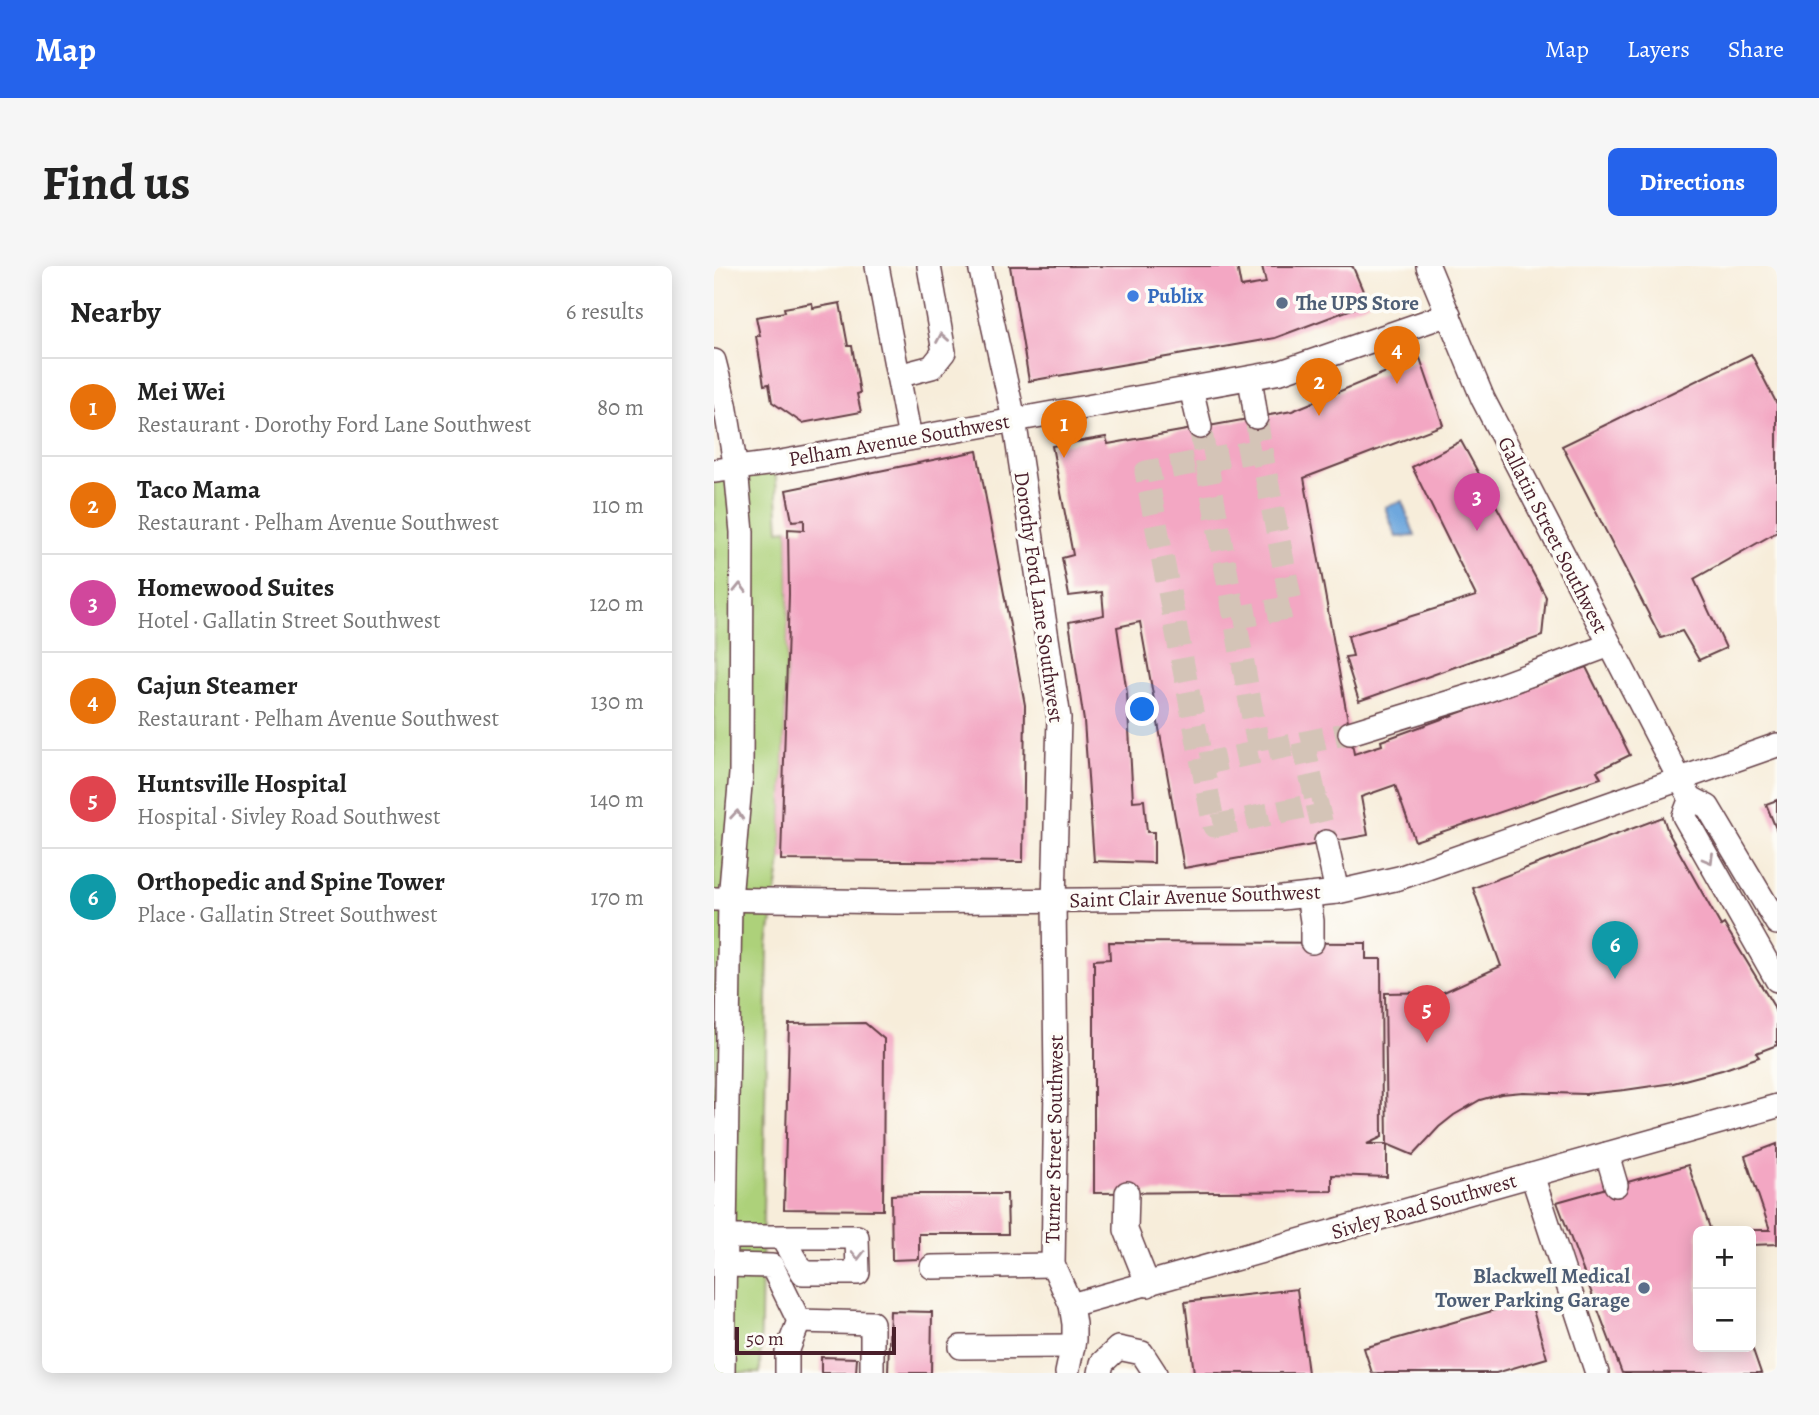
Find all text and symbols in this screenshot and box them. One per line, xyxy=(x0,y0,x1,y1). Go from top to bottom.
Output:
text: Map xyxy=(35,27,96,72)
text: Map xyxy=(1545,33,1589,65)
text: Layers xyxy=(1627,33,1690,65)
text: Share xyxy=(1728,33,1784,65)
button: Directions xyxy=(1608,148,1777,216)
text: Find us xyxy=(42,149,190,216)
place label: Publix xyxy=(1147,282,1204,310)
marker: Publix xyxy=(1125,288,1141,304)
place label: The UPS Store xyxy=(1296,289,1419,317)
text: Nearby xyxy=(70,292,161,332)
marker: The UPS Store xyxy=(1274,295,1290,311)
text: 6 results xyxy=(566,296,644,327)
pin: 4 xyxy=(1374,326,1420,384)
one-way arrow xyxy=(935,332,950,344)
pin: 2 xyxy=(1296,358,1342,416)
text: Mei Wei xyxy=(137,374,225,409)
text: 1 xyxy=(89,392,97,423)
text: 80 m xyxy=(597,392,644,423)
pin: 1 xyxy=(1041,400,1087,458)
street label: Pelham Avenue Southwest xyxy=(786,407,1012,473)
text: Restaurant · Dorothy Ford Lane Southwest xyxy=(137,409,531,440)
street label: Gallatin Street Southwest xyxy=(1491,432,1615,638)
street label: Dorothy Ford Lane Southwest xyxy=(1008,470,1071,724)
text: Taco Mama xyxy=(137,472,261,507)
pin: 3 xyxy=(1454,473,1500,531)
text: 2 xyxy=(87,490,99,521)
text: 110 m xyxy=(592,490,644,521)
text: Restaurant · Pelham Avenue Southwest xyxy=(137,507,499,538)
text: Homewood Suites xyxy=(137,570,334,605)
one-way arrow xyxy=(732,582,748,593)
text: 3 xyxy=(88,588,98,619)
text: 120 m xyxy=(589,588,644,619)
text: Hotel · Gallatin Street Southwest xyxy=(137,605,441,636)
text: Cajun Steamer xyxy=(137,668,298,703)
text: 4 xyxy=(88,686,98,717)
text: 130 m xyxy=(591,686,644,717)
your location xyxy=(1125,692,1159,726)
text: Restaurant · Pelham Avenue Southwest xyxy=(137,703,499,734)
text: Huntsville Hospital xyxy=(137,766,347,801)
text: 5 xyxy=(88,784,98,815)
text: 140 m xyxy=(590,784,644,815)
text: Hospital · Sivley Road Southwest xyxy=(137,801,441,832)
one-way arrow xyxy=(729,809,744,820)
one-way arrow xyxy=(1701,851,1714,864)
text: Orthopedic and Spine Tower xyxy=(137,864,445,899)
street label: Saint Clair Avenue Southwest xyxy=(1069,878,1321,914)
text: 6 xyxy=(88,882,98,913)
text: 170 m xyxy=(591,882,644,913)
text: Place · Gallatin Street Southwest xyxy=(137,899,438,930)
pin: 6 xyxy=(1592,921,1638,979)
pin: 5 xyxy=(1404,985,1450,1043)
street label: Turner Street Southwest xyxy=(1038,1034,1070,1244)
street label: Sivley Road Southwest xyxy=(1328,1166,1520,1246)
map controls xyxy=(1693,1226,1756,1352)
button: + xyxy=(1693,1226,1756,1289)
one-way arrow xyxy=(850,1250,865,1261)
place label: Blackwell Medical Tower Parking Garage xyxy=(1435,1262,1630,1314)
marker: Blackwell Medical Tower Parking Garage xyxy=(1636,1280,1652,1296)
button: − xyxy=(1693,1289,1756,1352)
scale bar xyxy=(735,1324,896,1356)
text: 50 m xyxy=(746,1326,784,1352)

